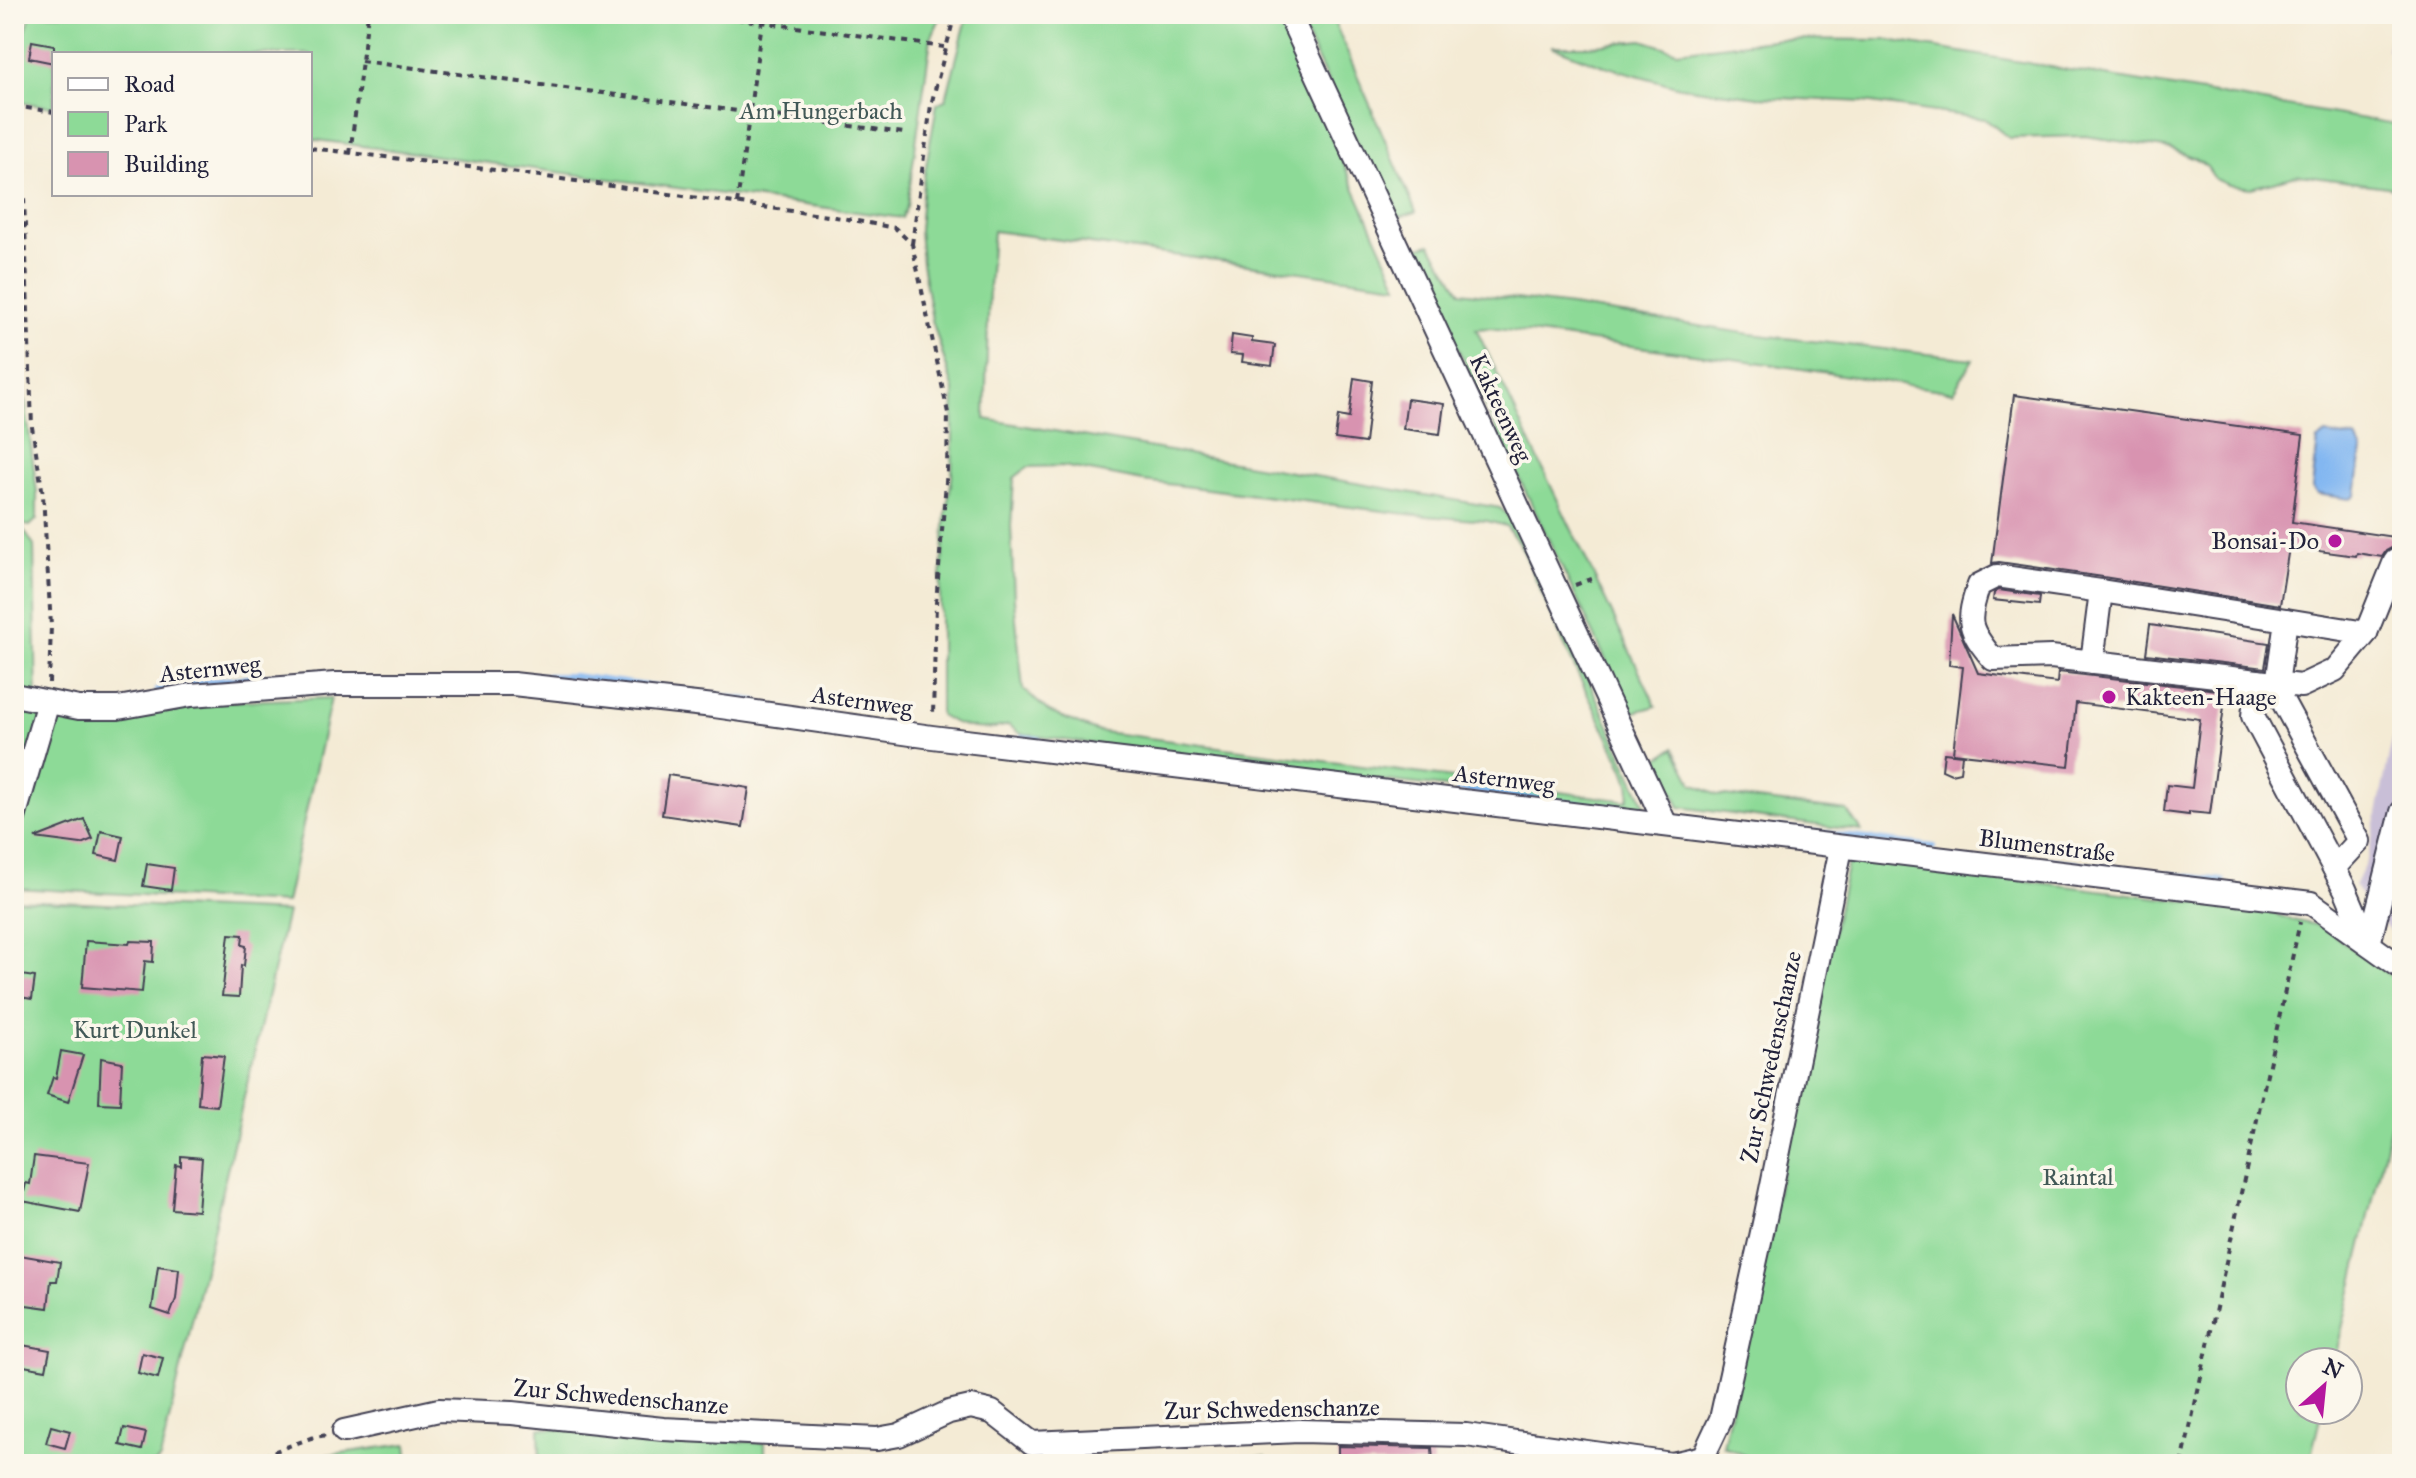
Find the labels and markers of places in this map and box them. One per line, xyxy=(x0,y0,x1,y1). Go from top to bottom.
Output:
place label: Bonsai-Do xyxy=(2211,526,2319,556)
marker: Bonsai-Do xyxy=(2326,532,2344,550)
place label: Kakteen-Haage xyxy=(2125,682,2277,712)
marker: Kakteen-Haage xyxy=(2100,688,2118,706)

